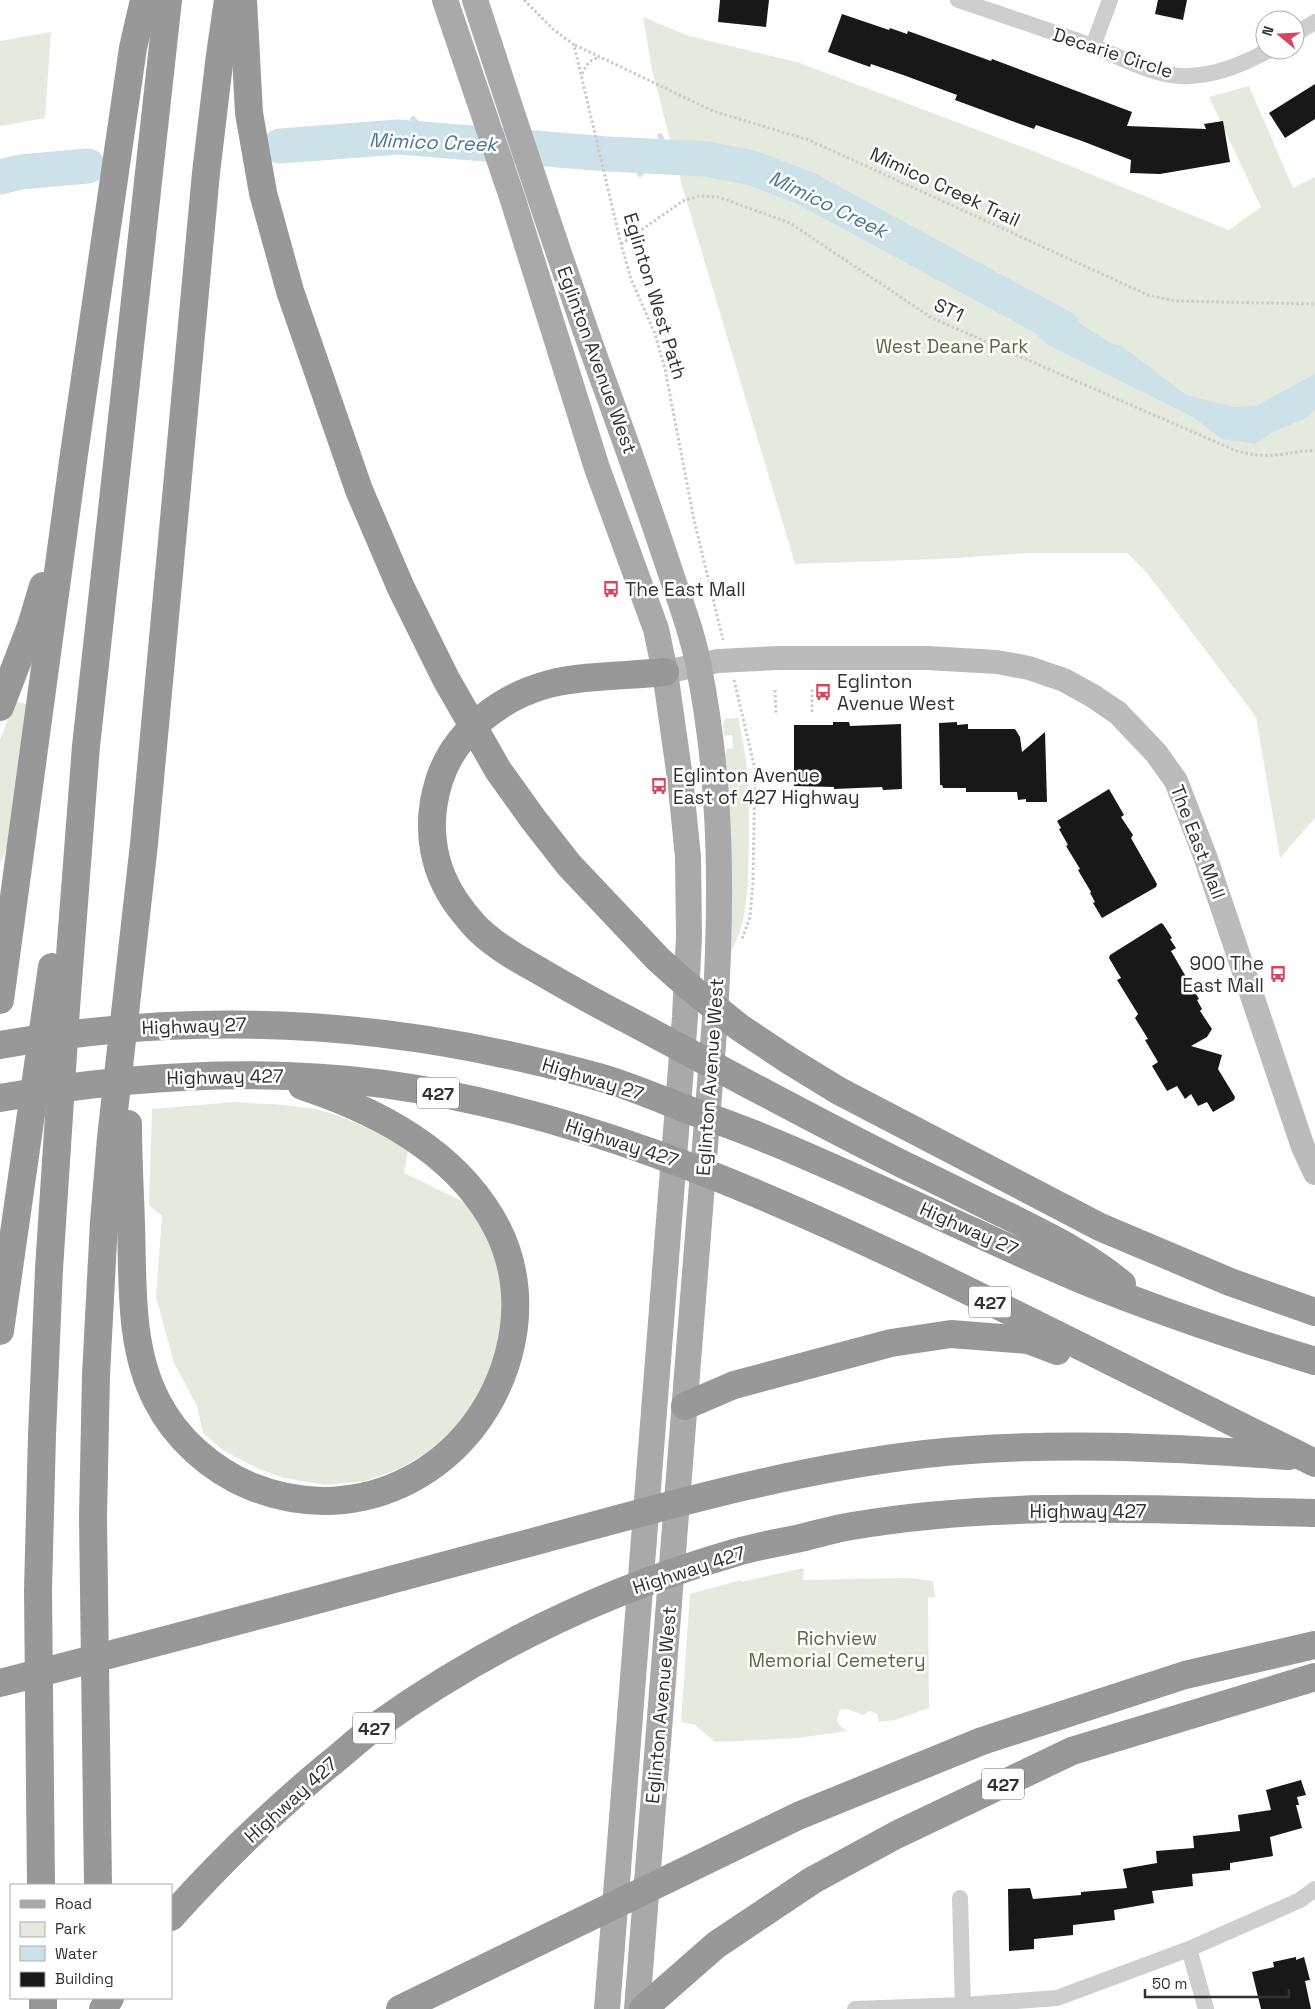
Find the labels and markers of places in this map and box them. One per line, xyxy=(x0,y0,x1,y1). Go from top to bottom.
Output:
place label: The East Mall xyxy=(625,577,746,602)
bus stop icon: The East Mall xyxy=(601,579,621,599)
place label: Eglinton Avenue West xyxy=(837,669,955,716)
bus stop icon: Eglinton Avenue West xyxy=(813,682,833,702)
place label: Eglinton Avenue East of 427 Highway xyxy=(673,763,860,810)
bus stop icon: Eglinton Avenue East of 427 Highway xyxy=(649,776,669,796)
place label: 900 The East Mall xyxy=(1182,951,1264,998)
bus stop icon: 900 The East Mall xyxy=(1268,964,1288,984)

